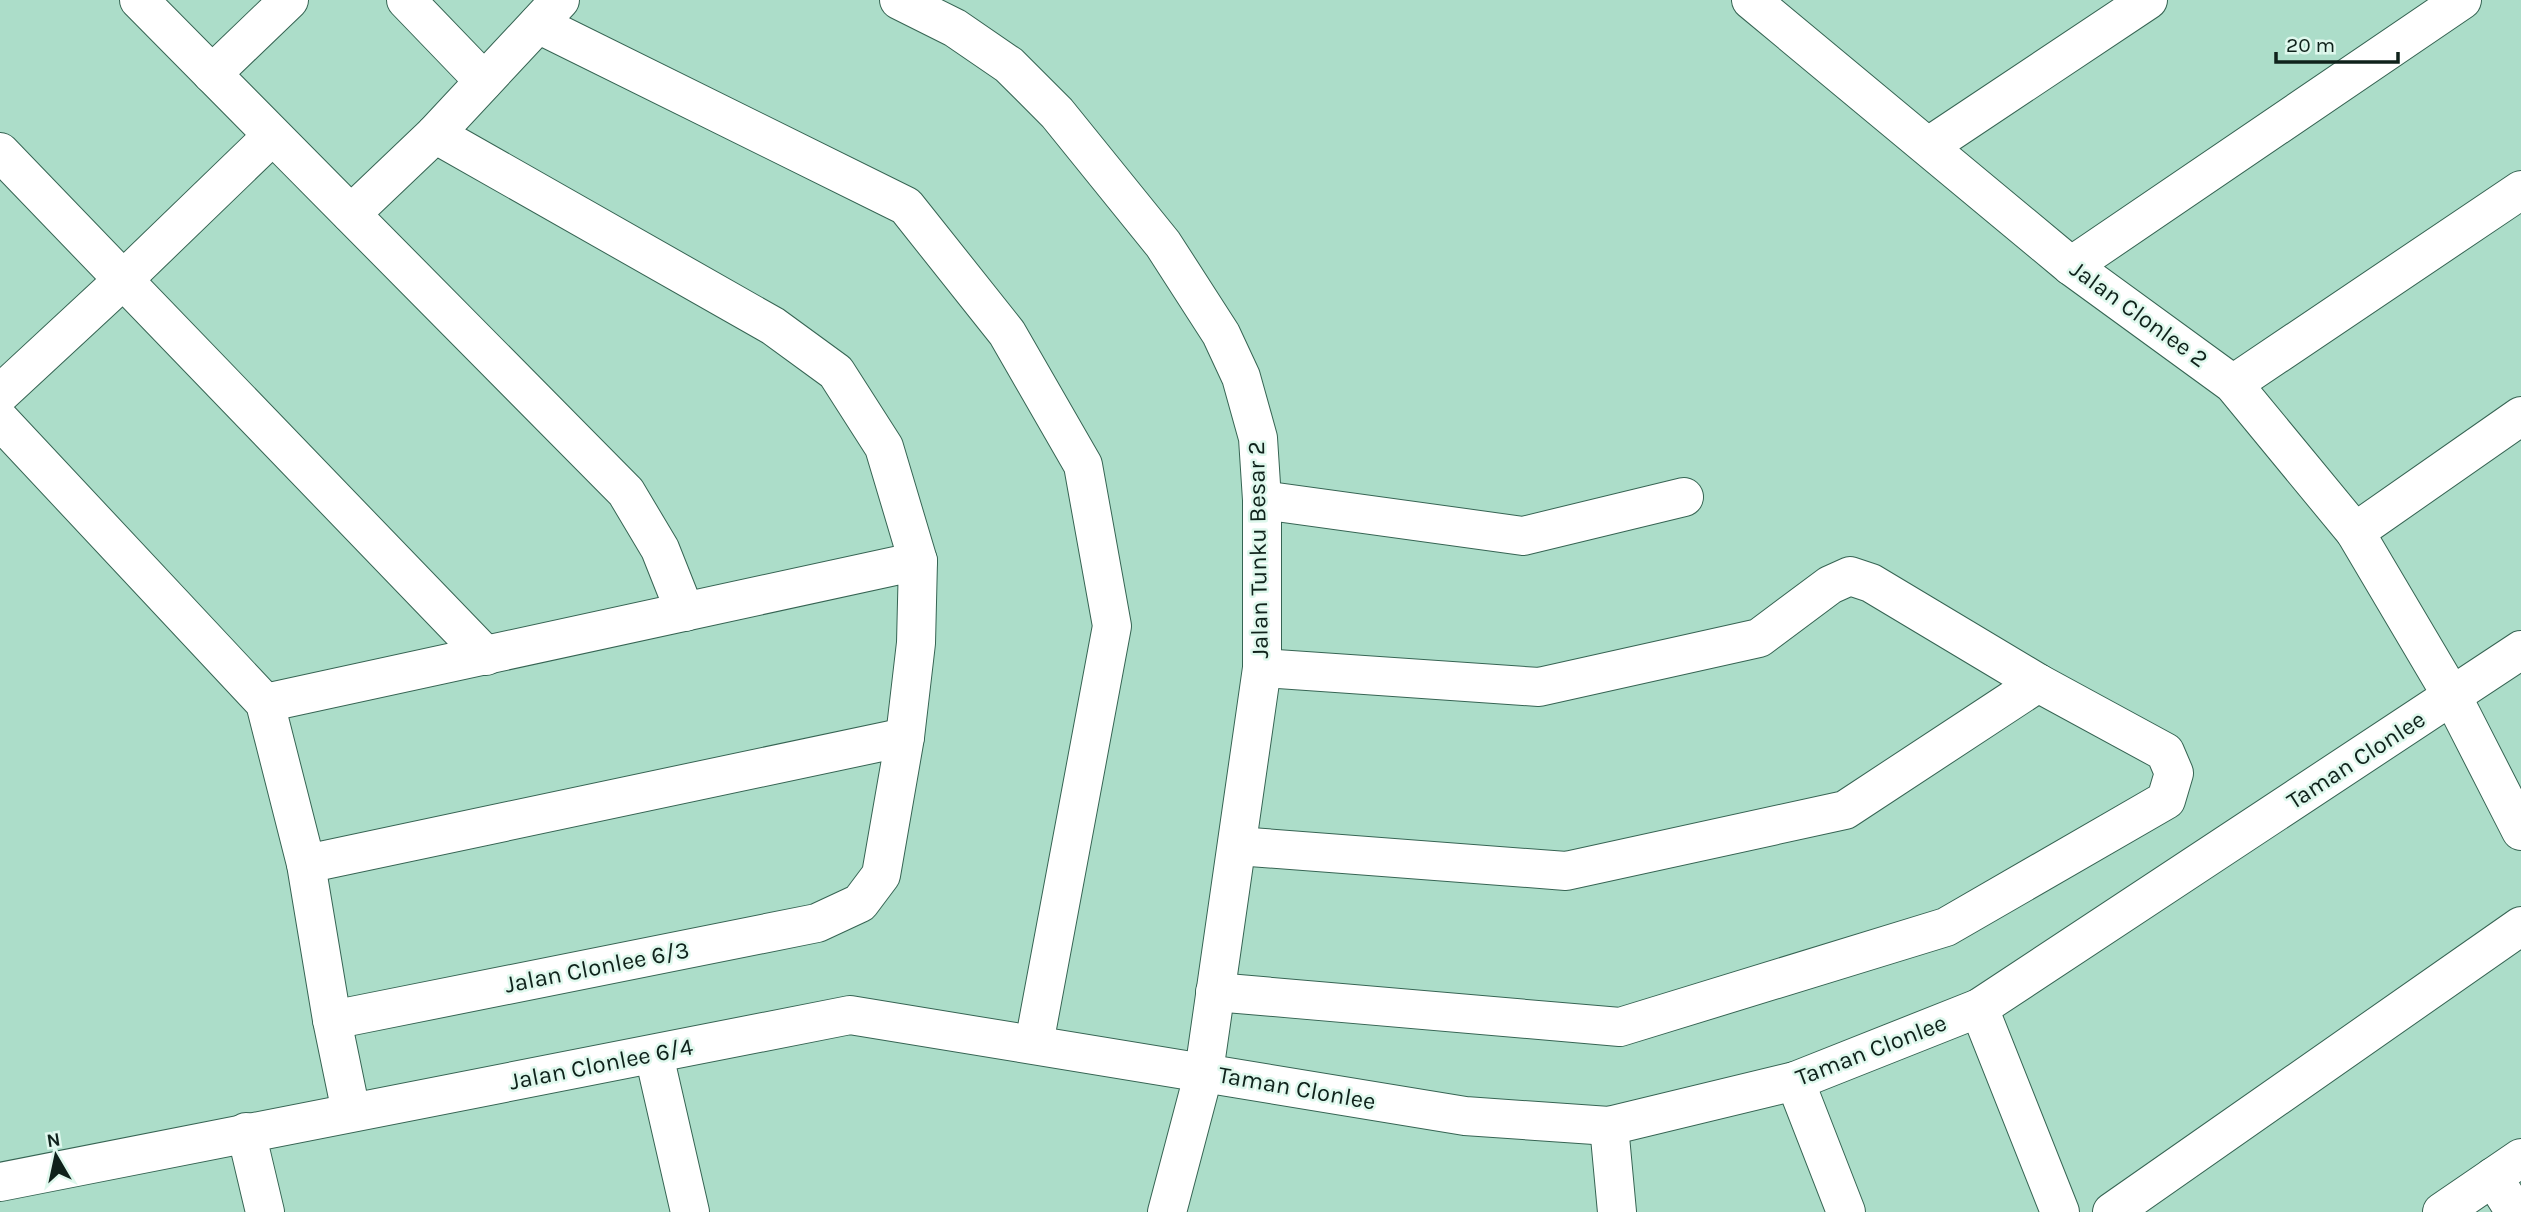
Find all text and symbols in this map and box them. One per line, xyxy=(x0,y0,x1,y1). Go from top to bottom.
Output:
scale bar xyxy=(2276,21,2398,65)
text: 20 m xyxy=(2286,33,2335,57)
street label: Jalan Clonlee 2 xyxy=(2065,255,2213,373)
street label: Jalan Tunku Besar 2 xyxy=(1242,441,1274,659)
street label: Taman Clonlee xyxy=(2282,705,2430,815)
street label: Jalan Clonlee 6/3 xyxy=(502,935,692,999)
street label: Taman Clonlee xyxy=(1792,1008,1950,1092)
street label: Jalan Clonlee 6/4 xyxy=(507,1032,695,1096)
street label: Taman Clonlee xyxy=(1216,1060,1378,1116)
north arrow xyxy=(21,1121,91,1191)
text: N xyxy=(45,1128,62,1152)

